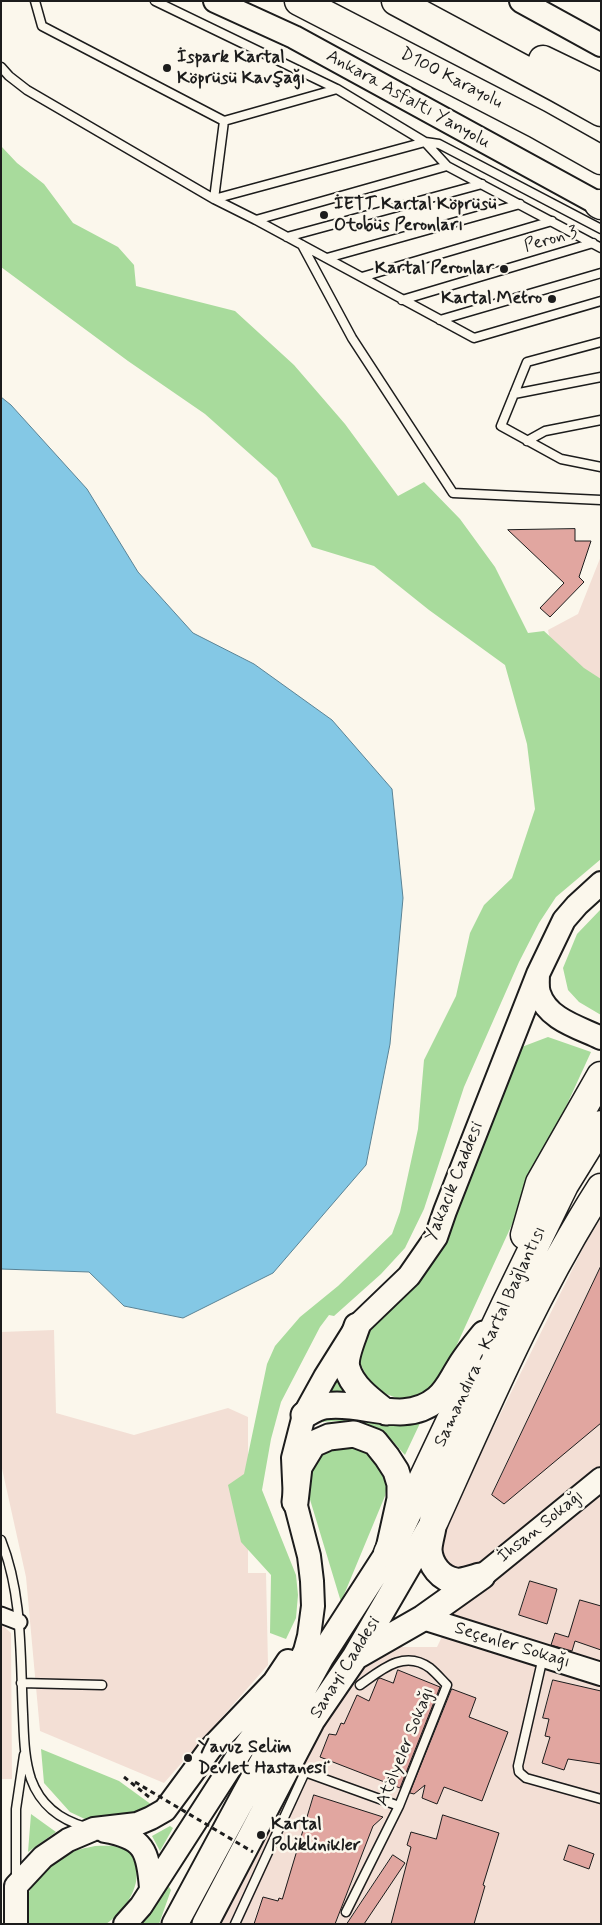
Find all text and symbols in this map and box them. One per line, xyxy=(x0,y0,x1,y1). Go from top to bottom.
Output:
street label: D100 Karayolu xyxy=(396,44,506,114)
street label: Ankara Asfaltı Yanyolu xyxy=(322,46,494,154)
place label: İspark Kartal Köprüsü Kavşağı xyxy=(177,47,306,90)
marker: İspark Kartal Köprüsü Kavşağı xyxy=(161,62,173,74)
place label: İETT Kartal Köprüsü Otobüs Peronları xyxy=(334,194,496,236)
marker: İETT Kartal Köprüsü Otobüs Peronları xyxy=(318,209,330,221)
street label: Peron 3 xyxy=(522,222,580,258)
place label: Kartal Peronlar xyxy=(375,258,494,280)
marker: Kartal Peronlar xyxy=(498,263,510,275)
place label: Kartal Metro xyxy=(441,288,542,310)
marker: Kartal Metro xyxy=(546,293,558,305)
street label: Yakacık Caddesi xyxy=(421,1119,489,1245)
street label: Samandıra - Kartal Bağlantısı xyxy=(430,1223,552,1451)
street label: İhsan Sokağı xyxy=(494,1486,588,1568)
street label: Sanayi Caddesi xyxy=(306,1613,386,1723)
street label: Seçenler Sokağı xyxy=(452,1618,572,1674)
street label: Atölyeler Sokağı xyxy=(372,1684,440,1810)
place label: Yavuz Seli̇m Devlet Hastanesi̇ xyxy=(198,1737,327,1780)
marker: Yavuz Seli̇m Devlet Hastanesi̇ xyxy=(182,1752,194,1764)
place label: Kartal Poliklinikler xyxy=(271,1814,361,1856)
marker: Kartal Poliklinikler xyxy=(255,1829,267,1841)

